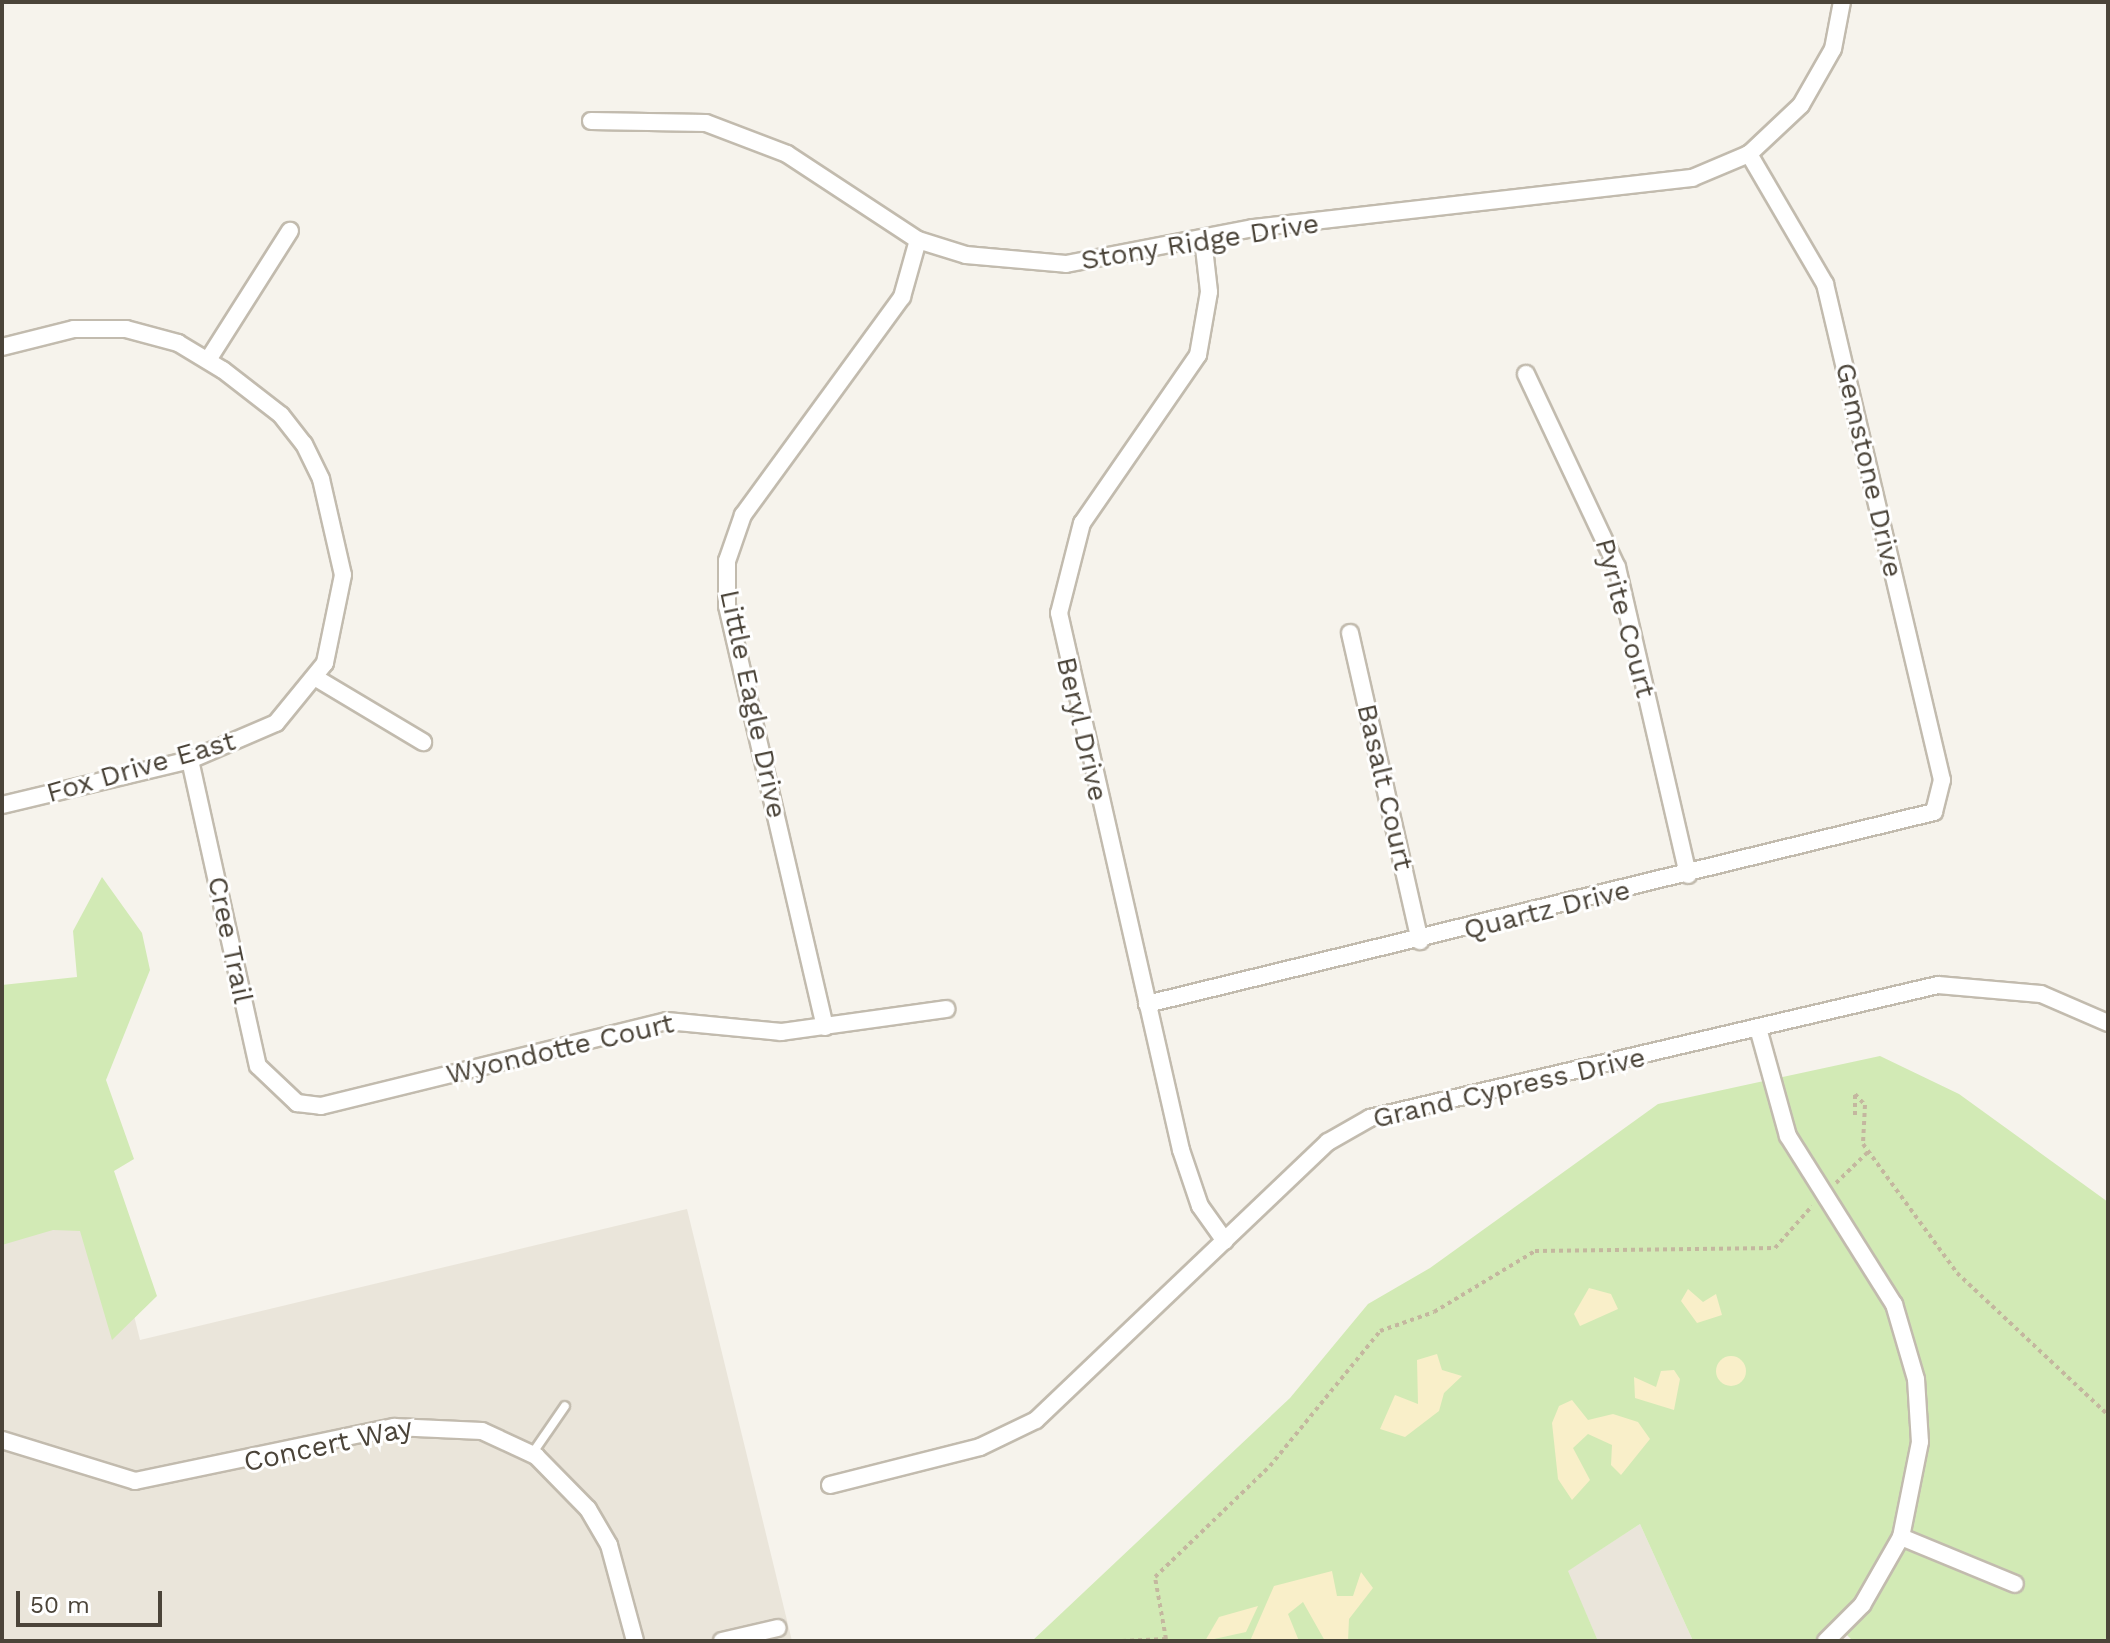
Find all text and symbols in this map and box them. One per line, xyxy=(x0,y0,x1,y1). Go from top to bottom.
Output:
street label: Stony Ridge Drive xyxy=(1078,207,1322,277)
street label: Gemstone Drive xyxy=(1828,359,1910,581)
street label: Pyrite Court xyxy=(1588,535,1662,701)
street label: Little Eagle Drive xyxy=(712,587,794,821)
street label: Beryl Drive xyxy=(1049,653,1115,805)
street label: Basalt Court xyxy=(1350,701,1420,873)
street label: Fox Drive East xyxy=(42,724,240,810)
street label: Cree Trail xyxy=(200,873,260,1007)
street label: Quartz Drive xyxy=(1460,873,1634,947)
street label: Wyondotte Court xyxy=(443,1006,677,1092)
street label: Grand Cypress Drive xyxy=(1369,1040,1649,1136)
street label: Concert Way xyxy=(240,1411,416,1479)
scale bar xyxy=(20,1575,166,1625)
text: 50 m xyxy=(30,1591,90,1619)

